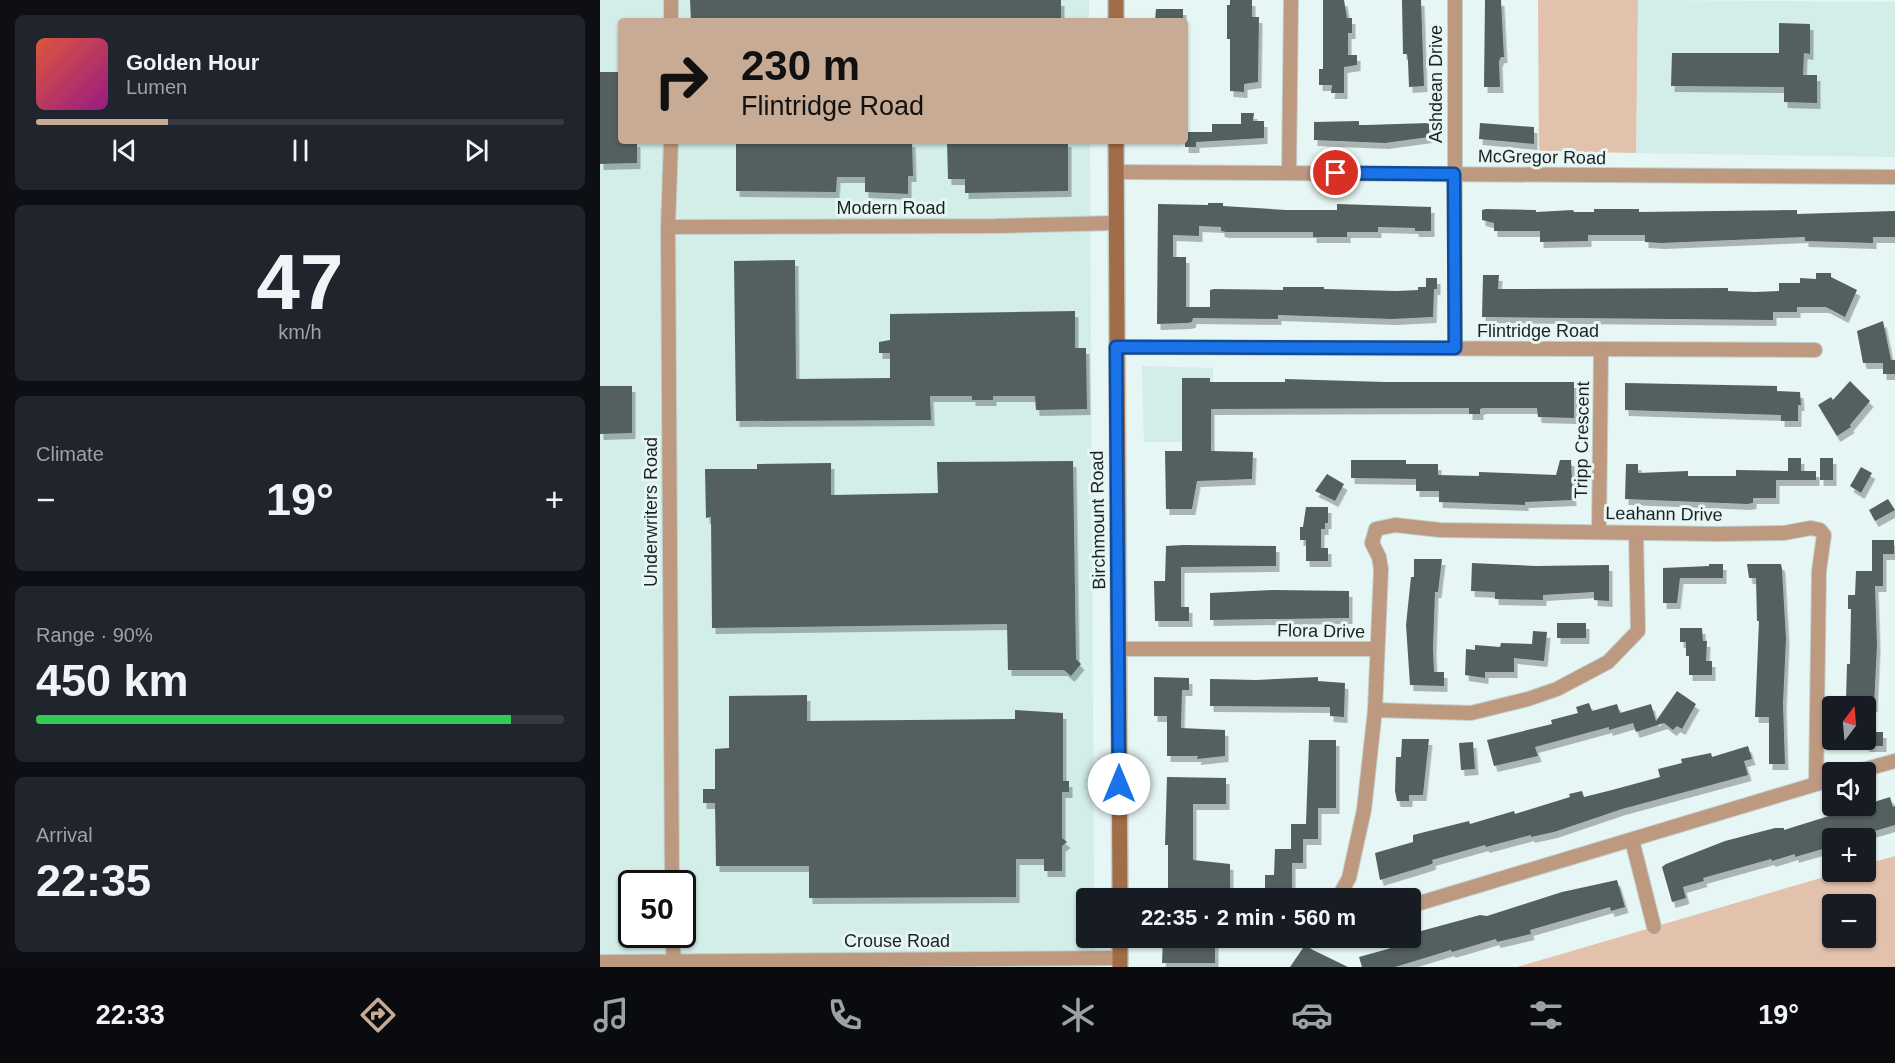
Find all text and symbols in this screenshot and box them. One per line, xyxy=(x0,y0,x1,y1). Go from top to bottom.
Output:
street label: Ashdean Drive xyxy=(1426,25,1446,143)
icon: right xyxy=(642,42,720,120)
text: 230 m xyxy=(741,42,860,89)
text: Golden Hour xyxy=(126,50,259,75)
text: Lumen xyxy=(126,76,187,98)
text: Flintridge Road xyxy=(741,91,924,121)
icon: previous xyxy=(108,134,141,167)
icon: pause xyxy=(284,134,317,167)
icon: next xyxy=(460,134,493,167)
street label: McGregor Road xyxy=(1478,146,1606,168)
pin xyxy=(1310,147,1361,198)
icon: arrive xyxy=(1319,156,1352,189)
street label: Modern Road xyxy=(836,198,946,218)
text: 47 xyxy=(257,238,343,326)
text: km/h xyxy=(278,321,322,343)
street label: Flintridge Road xyxy=(1477,321,1599,341)
street label: Tripp Crescent xyxy=(1571,381,1593,499)
street label: Underwriters Road xyxy=(641,437,661,587)
text: Climate xyxy=(36,443,104,465)
street label: Birchmount Road xyxy=(1087,450,1109,590)
text: 19° xyxy=(266,474,334,525)
text: − xyxy=(36,481,55,518)
text: + xyxy=(545,481,564,518)
street label: Leahann Drive xyxy=(1605,503,1723,525)
street label: Flora Drive xyxy=(1277,620,1365,642)
text: Range · 90% xyxy=(36,624,153,646)
text: 450 km xyxy=(36,655,189,706)
north arrow xyxy=(1822,696,1876,750)
map controls xyxy=(1822,696,1876,948)
position arrow xyxy=(1087,752,1151,816)
button: sound xyxy=(1822,762,1876,816)
text: Arrival xyxy=(36,824,93,846)
button: + xyxy=(1822,828,1876,882)
text: 22:35 xyxy=(36,855,151,906)
speed limit sign: 50 xyxy=(618,870,696,948)
button: − xyxy=(1822,894,1876,948)
text: 22:35 · 2 min · 560 m xyxy=(1141,905,1356,930)
street label: Crouse Road xyxy=(844,931,950,951)
icon: directions xyxy=(357,994,399,1036)
icon: music xyxy=(590,994,632,1036)
icon: phone xyxy=(824,994,866,1036)
icon: climate xyxy=(1057,994,1099,1036)
icon: car xyxy=(1291,994,1333,1036)
icon: filters xyxy=(1525,994,1567,1036)
text: 22:33 xyxy=(96,1000,165,1030)
text: 19° xyxy=(1758,1000,1799,1030)

